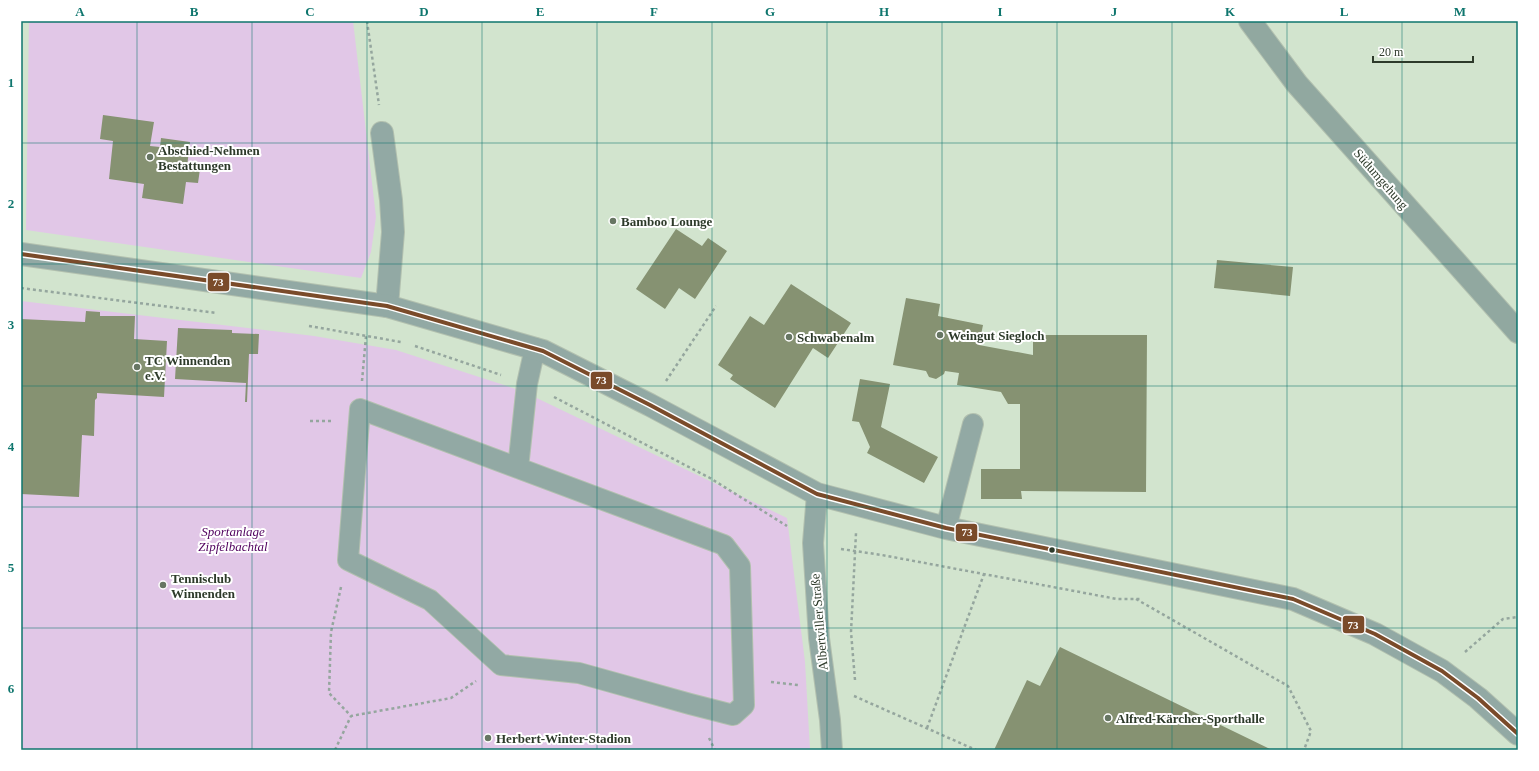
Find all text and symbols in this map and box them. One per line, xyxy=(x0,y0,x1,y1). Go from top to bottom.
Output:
text: A xyxy=(75,4,85,19)
text: B xyxy=(190,4,199,19)
text: C xyxy=(305,4,315,19)
text: D xyxy=(419,4,429,19)
text: E xyxy=(536,4,544,19)
text: F xyxy=(650,4,658,19)
text: G xyxy=(765,4,775,19)
text: H xyxy=(879,4,889,19)
text: I xyxy=(997,4,1003,19)
text: J xyxy=(1111,4,1118,19)
text: K xyxy=(1225,4,1236,19)
text: L xyxy=(1340,4,1349,19)
text: M xyxy=(1454,4,1466,19)
scale bar xyxy=(1373,38,1473,64)
text: 20 m xyxy=(1379,45,1404,59)
text: 1 xyxy=(8,75,14,90)
place label: Abschied-Nehmen Bestattungen xyxy=(158,143,261,173)
street label: Südumgehung xyxy=(1351,146,1412,213)
marker: Abschied-Nehmen Bestattungen xyxy=(145,152,155,162)
text: 2 xyxy=(8,196,14,211)
place label: Bamboo Lounge xyxy=(621,214,713,229)
marker: Bamboo Lounge xyxy=(608,216,618,226)
line badge: 73 xyxy=(207,272,230,292)
text: 73 xyxy=(213,276,224,288)
text: 3 xyxy=(8,317,15,332)
place label: Weingut Siegloch xyxy=(948,328,1045,343)
place label: Schwabenalm xyxy=(797,330,874,345)
marker: Weingut Siegloch xyxy=(935,330,945,340)
marker: Schwabenalm xyxy=(784,332,794,342)
place label: TC Winnenden e.V. xyxy=(145,353,231,383)
marker: TC Winnenden e.V. xyxy=(132,362,142,372)
line badge: 73 xyxy=(590,371,613,390)
text: 73 xyxy=(596,374,607,386)
text: 4 xyxy=(8,439,15,454)
line badge: 73 xyxy=(955,523,978,542)
park label: Sportanlage Zipfelbachtal xyxy=(198,524,268,554)
text: 73 xyxy=(962,526,973,538)
unlabelled marker xyxy=(1047,545,1057,555)
text: 5 xyxy=(8,560,15,575)
place label: Tennisclub Winnenden xyxy=(171,571,236,601)
street label: Albertviller Straße xyxy=(807,573,831,671)
marker: Tennisclub Winnenden xyxy=(158,580,168,590)
line badge: 73 xyxy=(1342,615,1365,634)
text: 73 xyxy=(1348,619,1359,631)
text: 6 xyxy=(8,681,15,696)
place label: Alfred-Kärcher-Sporthalle xyxy=(1116,711,1265,726)
marker: Alfred-Kärcher-Sporthalle xyxy=(1103,713,1113,723)
place label: Herbert-Winter-Stadion xyxy=(496,731,632,746)
marker: Herbert-Winter-Stadion xyxy=(483,733,493,743)

